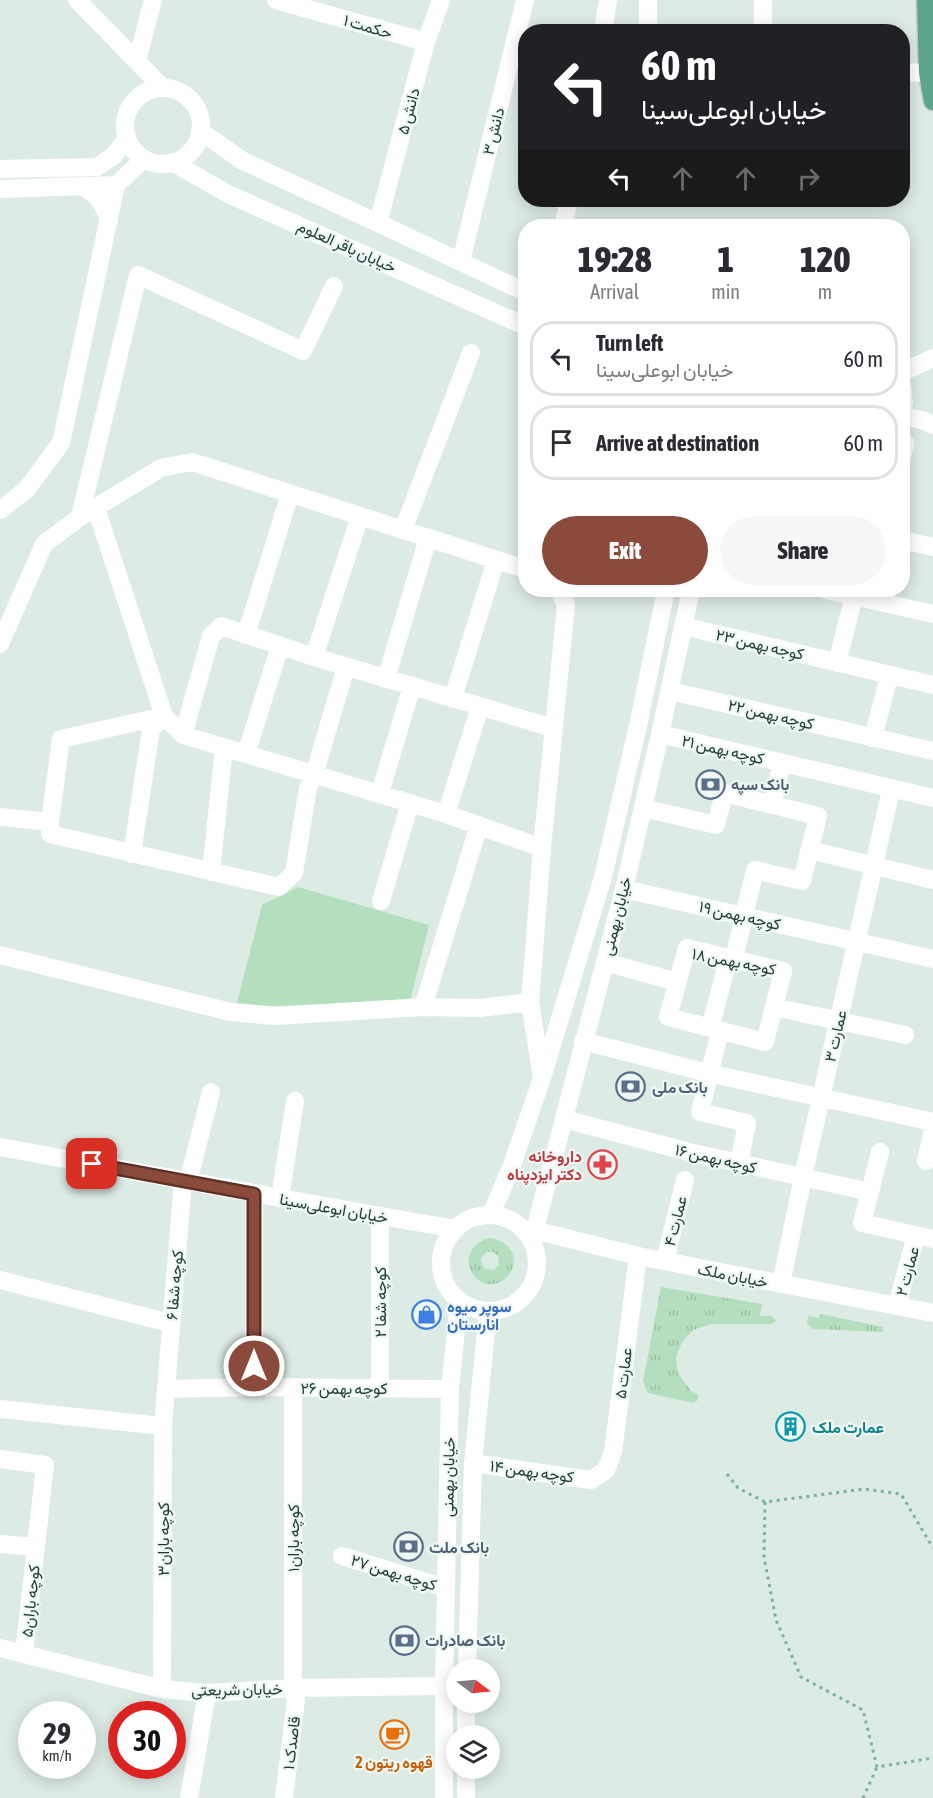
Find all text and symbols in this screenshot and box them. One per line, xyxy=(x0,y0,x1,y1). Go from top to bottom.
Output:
street label: حکمت ۱ xyxy=(342,10,395,42)
text: 60 m xyxy=(641,41,716,89)
icon: left xyxy=(542,48,620,126)
street label: دانش ۵ xyxy=(393,86,425,137)
text: خیابان ابوعلی‌سینا xyxy=(641,94,827,125)
street label: دانش ۳ xyxy=(478,105,510,157)
icon: left xyxy=(603,162,636,195)
icon: ahead xyxy=(666,162,699,195)
icon: ahead xyxy=(729,162,762,195)
icon: right xyxy=(792,162,825,195)
street label: خیابان باقر العلوم xyxy=(294,216,400,278)
text: 19:28 xyxy=(578,238,652,280)
text: 1 xyxy=(717,238,734,280)
text: 120 xyxy=(800,238,850,280)
text: Arrival xyxy=(590,280,639,303)
text: min xyxy=(711,280,740,303)
text: m xyxy=(818,280,832,303)
text: Turn left xyxy=(596,330,663,356)
icon: left xyxy=(545,342,578,375)
text: 60 m xyxy=(843,346,883,372)
text: خیابان ابوعلی‌سینا xyxy=(596,358,734,381)
icon: arrive xyxy=(545,426,578,459)
text: Arrive at destination xyxy=(596,430,759,456)
text: 60 m xyxy=(843,430,883,456)
button: Exit xyxy=(542,516,708,585)
button: Share xyxy=(720,516,886,585)
street label: کوجه بهمن ۲۳ xyxy=(714,625,806,665)
street label: کوچه بهمن ۲۲ xyxy=(726,695,816,736)
street label: کوچه بهمن ۲۱ xyxy=(679,731,766,770)
bank icon: بانک سپه xyxy=(694,768,726,800)
place label: بانک سپه xyxy=(731,775,790,796)
street label: خیابان بهمنی xyxy=(598,875,636,958)
street label: کوچه بهمن ۱۹ xyxy=(697,897,783,936)
street label: کوچه بهمن ۱۸ xyxy=(690,944,777,981)
street label: عمارت ۳ xyxy=(820,1008,852,1064)
bank icon: بانک ملی xyxy=(615,1071,647,1103)
place label: بانک ملی xyxy=(652,1078,708,1097)
pin xyxy=(66,1138,117,1189)
street label: کوچه بهمن ۱۶ xyxy=(673,1140,759,1179)
icon: arrive xyxy=(75,1147,108,1180)
place label: داروخانه دکتر ایزدپناه xyxy=(507,1147,582,1186)
pharmacy icon: داروخانه دکتر ایزدپناه xyxy=(587,1149,619,1181)
street label: خیابان ابوعلی‌سینا xyxy=(278,1190,390,1228)
street label: عمارت ۴ xyxy=(660,1194,692,1249)
street label: عمارت ۲ xyxy=(892,1244,924,1298)
street label: کوچه شفا ۶ xyxy=(162,1249,189,1321)
street label: خیابان ملک xyxy=(696,1259,770,1292)
street label: کوچه شفا ۲ xyxy=(371,1267,392,1337)
place label: سوپر میوه انارستان xyxy=(447,1297,512,1335)
shop icon: سوپر میوه انارستان xyxy=(410,1299,442,1331)
position arrow xyxy=(222,1334,286,1398)
street label: عمارت ۵ xyxy=(611,1346,637,1400)
street label: کوچه بهمن ۲۶ xyxy=(300,1379,388,1400)
building icon: عمارت ملک xyxy=(775,1411,807,1443)
place label: عمارت ملک xyxy=(812,1418,884,1438)
street label: خیابان بهمنی xyxy=(438,1436,460,1517)
street label: کوچه بهمن ۱۴ xyxy=(488,1456,575,1489)
street label: کوچه باران۳ xyxy=(154,1502,175,1576)
street label: کوچه باران۱ xyxy=(284,1504,305,1572)
bank icon: بانک ملت xyxy=(392,1531,424,1563)
place label: بانک ملت xyxy=(429,1538,489,1557)
street label: کوچه بهمن ۲۷ xyxy=(348,1550,439,1596)
street label: کوچه باران۵ xyxy=(17,1564,46,1638)
bank icon: بانک صادرات xyxy=(388,1624,420,1656)
place label: بانک صادرات xyxy=(425,1631,506,1651)
north arrow xyxy=(446,1659,500,1713)
map controls xyxy=(446,1659,500,1779)
street label: خیابان شریعتی xyxy=(191,1679,283,1701)
speed limit sign: 30 xyxy=(108,1701,186,1779)
street label: قاصدک ۱ xyxy=(279,1715,303,1771)
text: 29 xyxy=(43,1716,71,1750)
cafe icon: قهوه ریتون 2 xyxy=(378,1718,410,1750)
button: layers xyxy=(446,1725,500,1779)
text: km/h xyxy=(42,1747,72,1764)
place label: قهوه ریتون 2 xyxy=(355,1753,433,1773)

